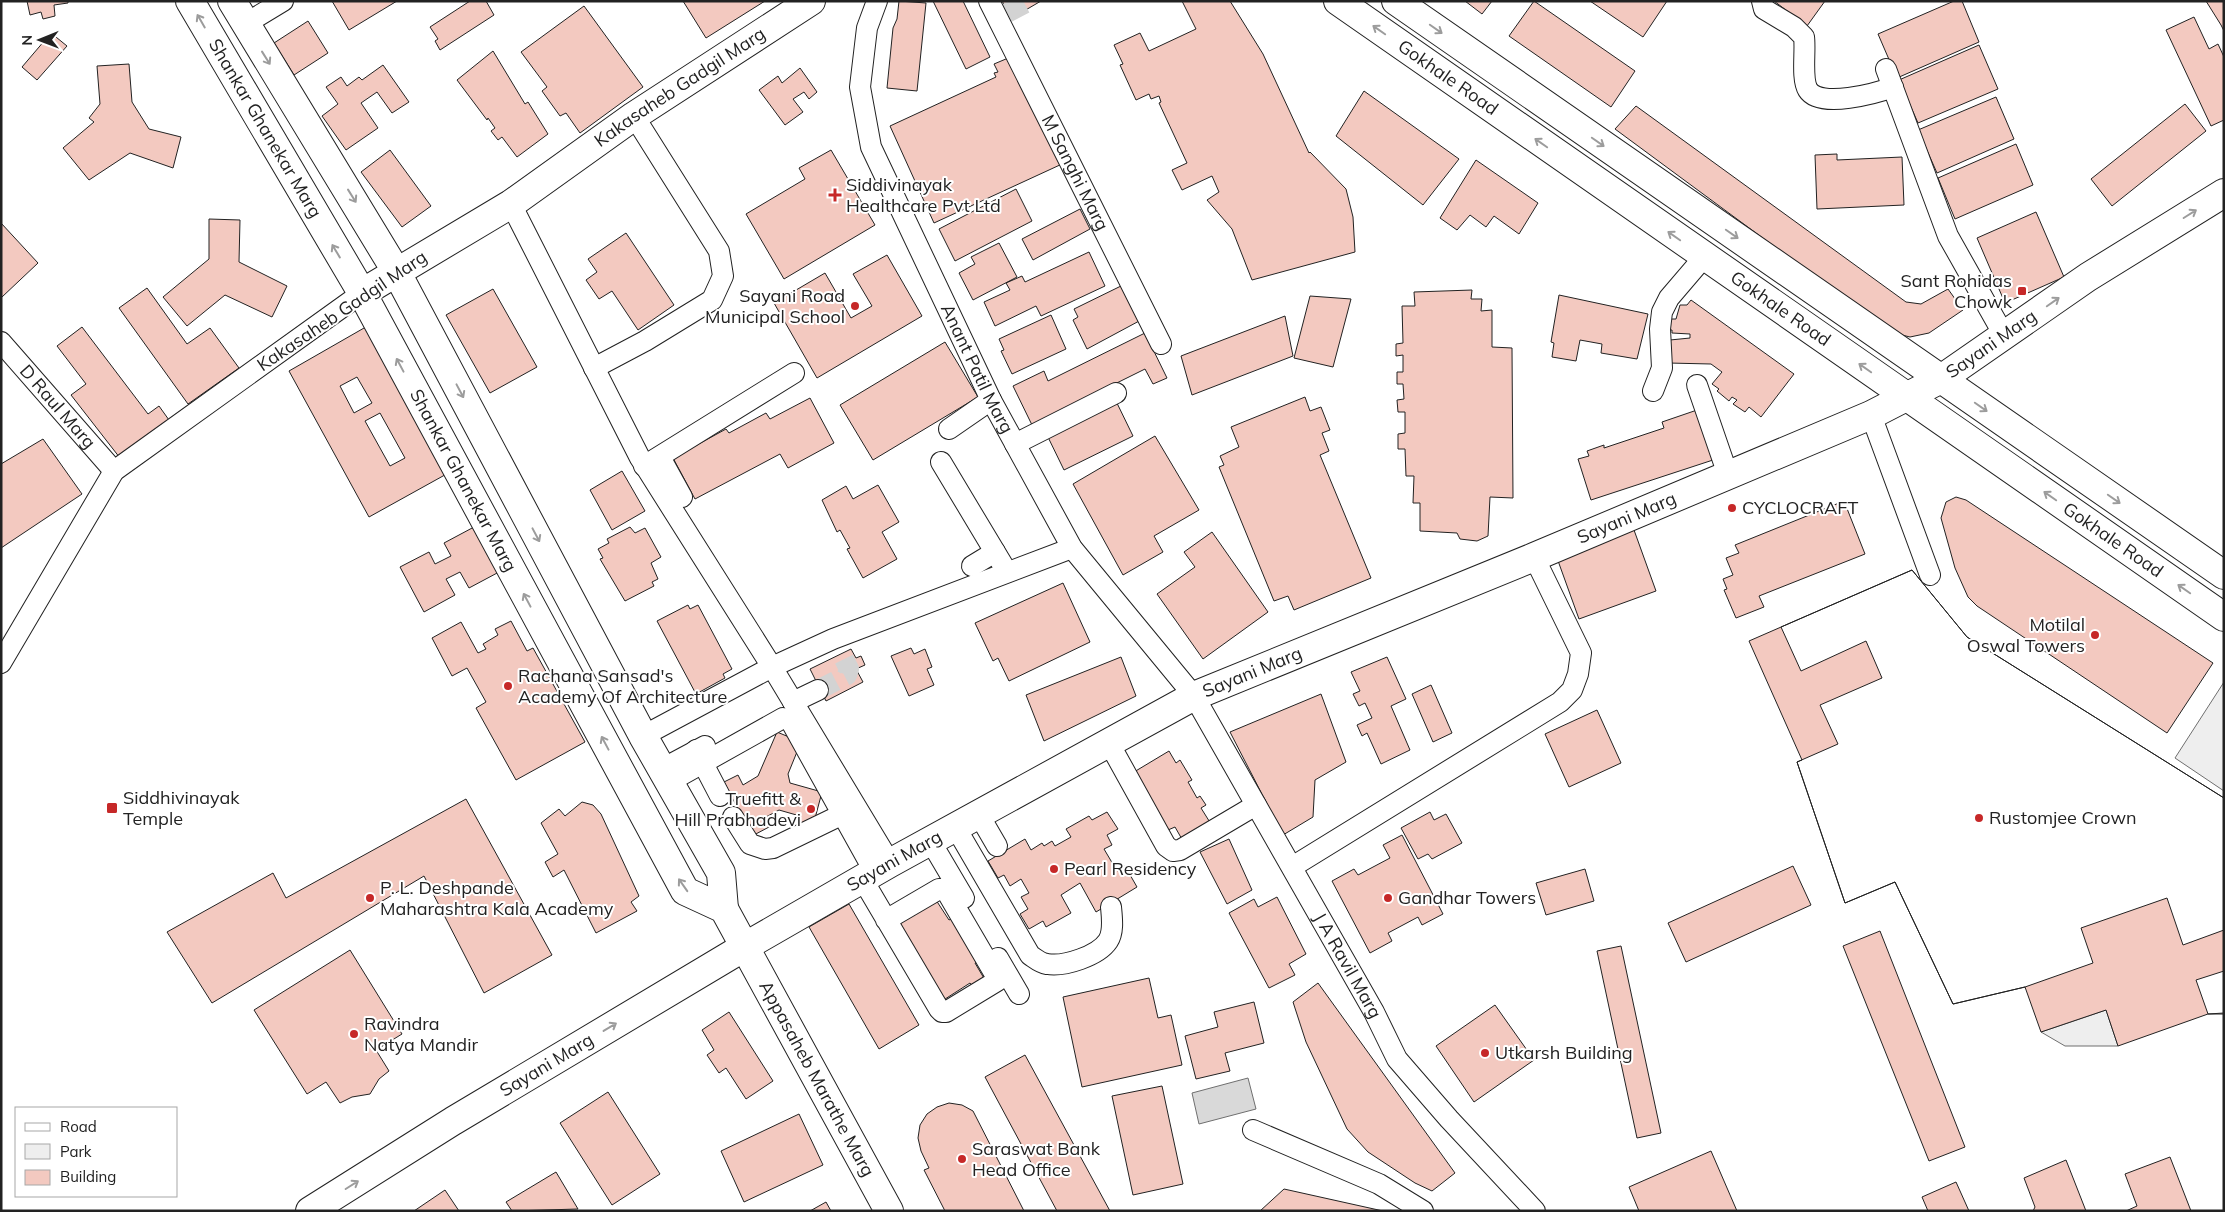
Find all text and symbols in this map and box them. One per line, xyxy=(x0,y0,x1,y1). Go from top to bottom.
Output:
one-way arrow xyxy=(196,14,206,28)
north arrow xyxy=(15,15,65,65)
street label: Kakasaheb Gadgil Marg xyxy=(590,22,769,152)
one-way arrow xyxy=(1429,24,1443,34)
one-way arrow xyxy=(1372,25,1386,35)
street label: Shankar Ghanekar Marg xyxy=(204,34,327,222)
street label: Gokhale Road xyxy=(1394,34,1503,120)
text: N xyxy=(18,35,36,46)
one-way arrow xyxy=(262,50,272,64)
street label: M Sanghi Marg xyxy=(1037,111,1114,234)
one-way arrow xyxy=(1591,136,1605,147)
one-way arrow xyxy=(1534,138,1548,148)
place label: Siddivinayak Healthcare Pvt Ltd xyxy=(846,173,1001,217)
marker: Siddivinayak Healthcare Pvt Ltd xyxy=(828,188,842,202)
one-way arrow xyxy=(346,189,357,203)
one-way arrow xyxy=(2182,209,2196,219)
one-way arrow xyxy=(1724,229,1738,239)
one-way arrow xyxy=(1667,231,1681,241)
street label: Kakasaheb Gadgil Marg xyxy=(252,245,431,376)
one-way arrow xyxy=(331,245,341,259)
street label: Gokhale Road xyxy=(1726,265,1835,351)
place label: Sant Rohidas Chowk xyxy=(1901,269,2013,313)
place label: Sayani Road Municipal School xyxy=(705,284,845,328)
marker: Sant Rohidas Chowk xyxy=(2016,285,2028,297)
one-way arrow xyxy=(2046,297,2060,307)
marker: Sayani Road Municipal School xyxy=(849,300,861,312)
street label: Anant Patil Marg xyxy=(936,300,1019,437)
street label: Sayani Marg xyxy=(1941,304,2041,383)
one-way arrow xyxy=(395,357,405,372)
street label: D Raul Marg xyxy=(15,360,101,453)
one-way arrow xyxy=(1858,363,1872,373)
one-way arrow xyxy=(455,384,465,399)
street label: Shankar Ghanekar Marg xyxy=(405,385,522,576)
one-way arrow xyxy=(1973,402,1987,412)
street label: Sayani Marg xyxy=(1574,486,1679,548)
one-way arrow xyxy=(2043,491,2057,501)
one-way arrow xyxy=(2107,494,2121,504)
place label: CYCLOCRAFT xyxy=(1742,496,1858,519)
street label: Gokhale Road xyxy=(2059,497,2168,582)
marker: CYCLOCRAFT xyxy=(1726,502,1738,514)
one-way arrow xyxy=(532,527,541,542)
one-way arrow xyxy=(2177,584,2191,594)
one-way arrow xyxy=(522,593,531,608)
place label: Motilal Oswal Towers xyxy=(1967,613,2085,657)
marker: Motilal Oswal Towers xyxy=(2089,629,2101,641)
street label: Sayani Marg xyxy=(1199,641,1305,702)
place label: Rachana Sansad's Academy Of Architecture xyxy=(518,664,727,708)
marker: Rachana Sansad's Academy Of Architecture xyxy=(502,680,514,692)
one-way arrow xyxy=(599,736,609,751)
place label: Siddhivinayak Temple xyxy=(123,786,240,830)
place label: Truefitt & Hill Prabhadevi xyxy=(674,787,802,831)
marker: Siddhivinayak Temple xyxy=(105,801,119,815)
marker: Truefitt & Hill Prabhadevi xyxy=(805,803,817,815)
place label: Rustomjee Crown xyxy=(1989,806,2137,829)
marker: Rustomjee Crown xyxy=(1973,812,1985,824)
street label: Sayani Marg xyxy=(843,825,946,896)
place label: Pearl Residency xyxy=(1064,857,1197,880)
marker: Pearl Residency xyxy=(1048,863,1060,875)
place label: P. L. Deshpande Maharashtra Kala Academy xyxy=(380,876,614,920)
one-way arrow xyxy=(678,878,688,892)
place label: Gandhar Towers xyxy=(1398,886,1536,909)
marker: P. L. Deshpande Maharashtra Kala Academy xyxy=(364,892,376,904)
marker: Gandhar Towers xyxy=(1382,892,1394,904)
street label: J A Ravil Marg xyxy=(1309,908,1387,1022)
street label: Appasaheb Marathe Marg xyxy=(754,977,880,1181)
place label: Ravindra Natya Mandir xyxy=(364,1012,478,1056)
one-way arrow xyxy=(602,1022,616,1032)
marker: Ravindra Natya Mandir xyxy=(348,1028,360,1040)
street label: Sayani Marg xyxy=(495,1028,597,1102)
place label: Utkarsh Building xyxy=(1495,1041,1633,1064)
marker: Utkarsh Building xyxy=(1479,1047,1491,1059)
legend xyxy=(15,1107,178,1197)
text: Road xyxy=(60,1117,97,1136)
place label: Saraswat Bank Head Office xyxy=(972,1137,1101,1181)
text: Park xyxy=(60,1142,92,1161)
marker: Saraswat Bank Head Office xyxy=(956,1153,968,1165)
text: Building xyxy=(60,1167,116,1186)
one-way arrow xyxy=(344,1180,358,1190)

